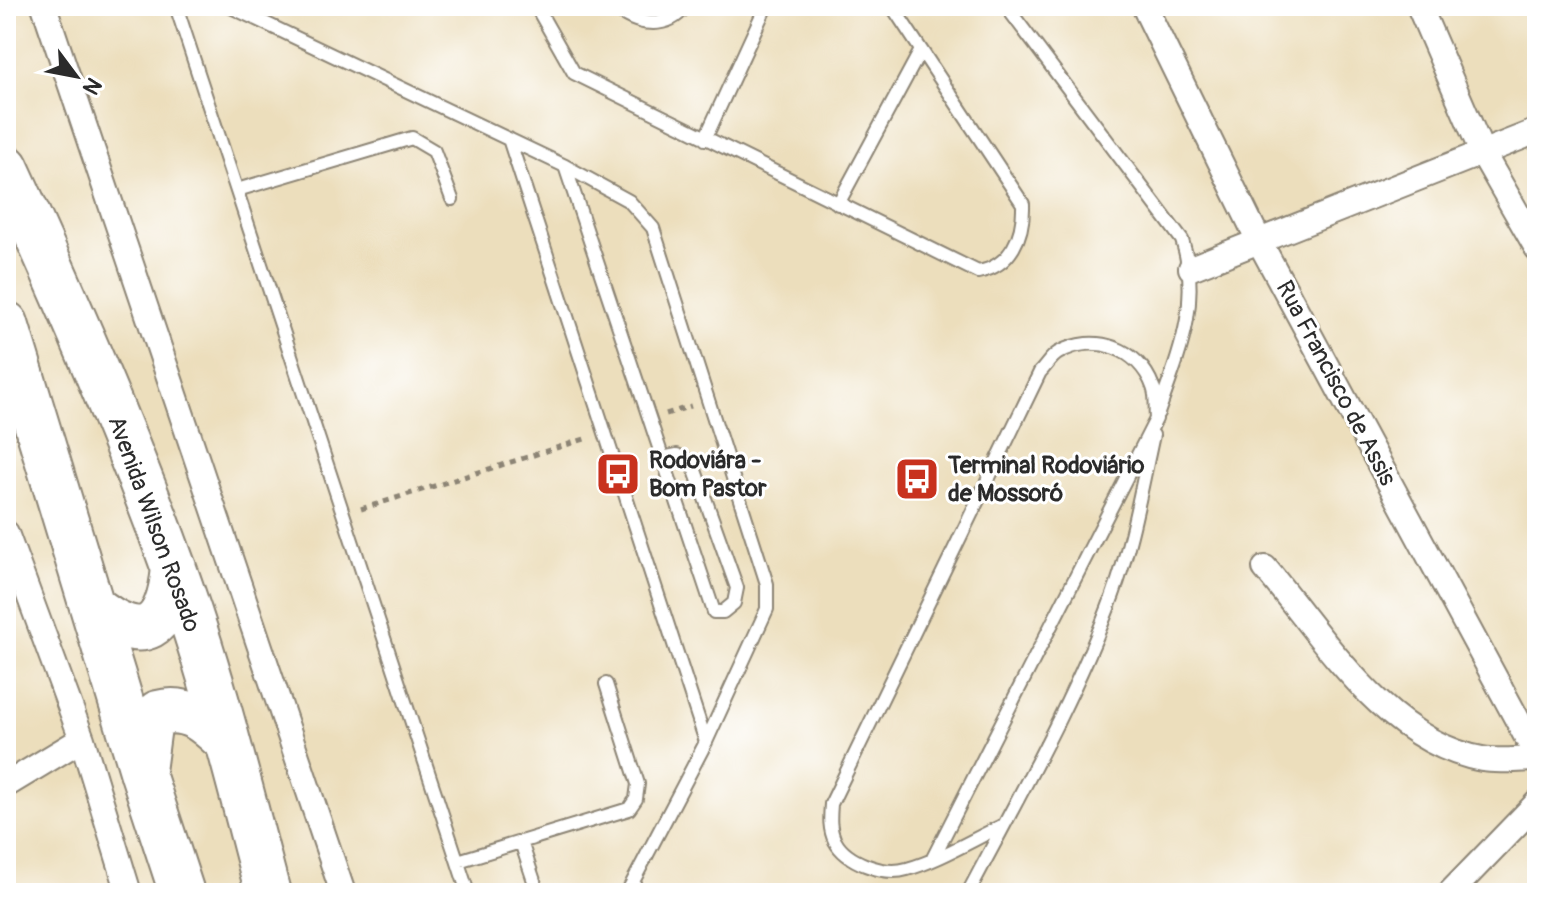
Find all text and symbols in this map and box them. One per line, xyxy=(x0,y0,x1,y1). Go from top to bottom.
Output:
north arrow xyxy=(36,36,116,116)
text: N xyxy=(76,72,108,100)
street label: Rua Francisco de Assis xyxy=(1270,276,1402,491)
street label: Avenida Wilson Rosado xyxy=(101,412,207,636)
place label: Rodoviára - Bom Pastor xyxy=(649,446,767,503)
bus stop icon: Rodoviára - Bom Pastor xyxy=(594,450,642,498)
place label: Terminal Rodoviário de Mossoró xyxy=(947,451,1144,508)
bus stop icon: Terminal Rodoviário de Mossoró xyxy=(893,455,941,503)

